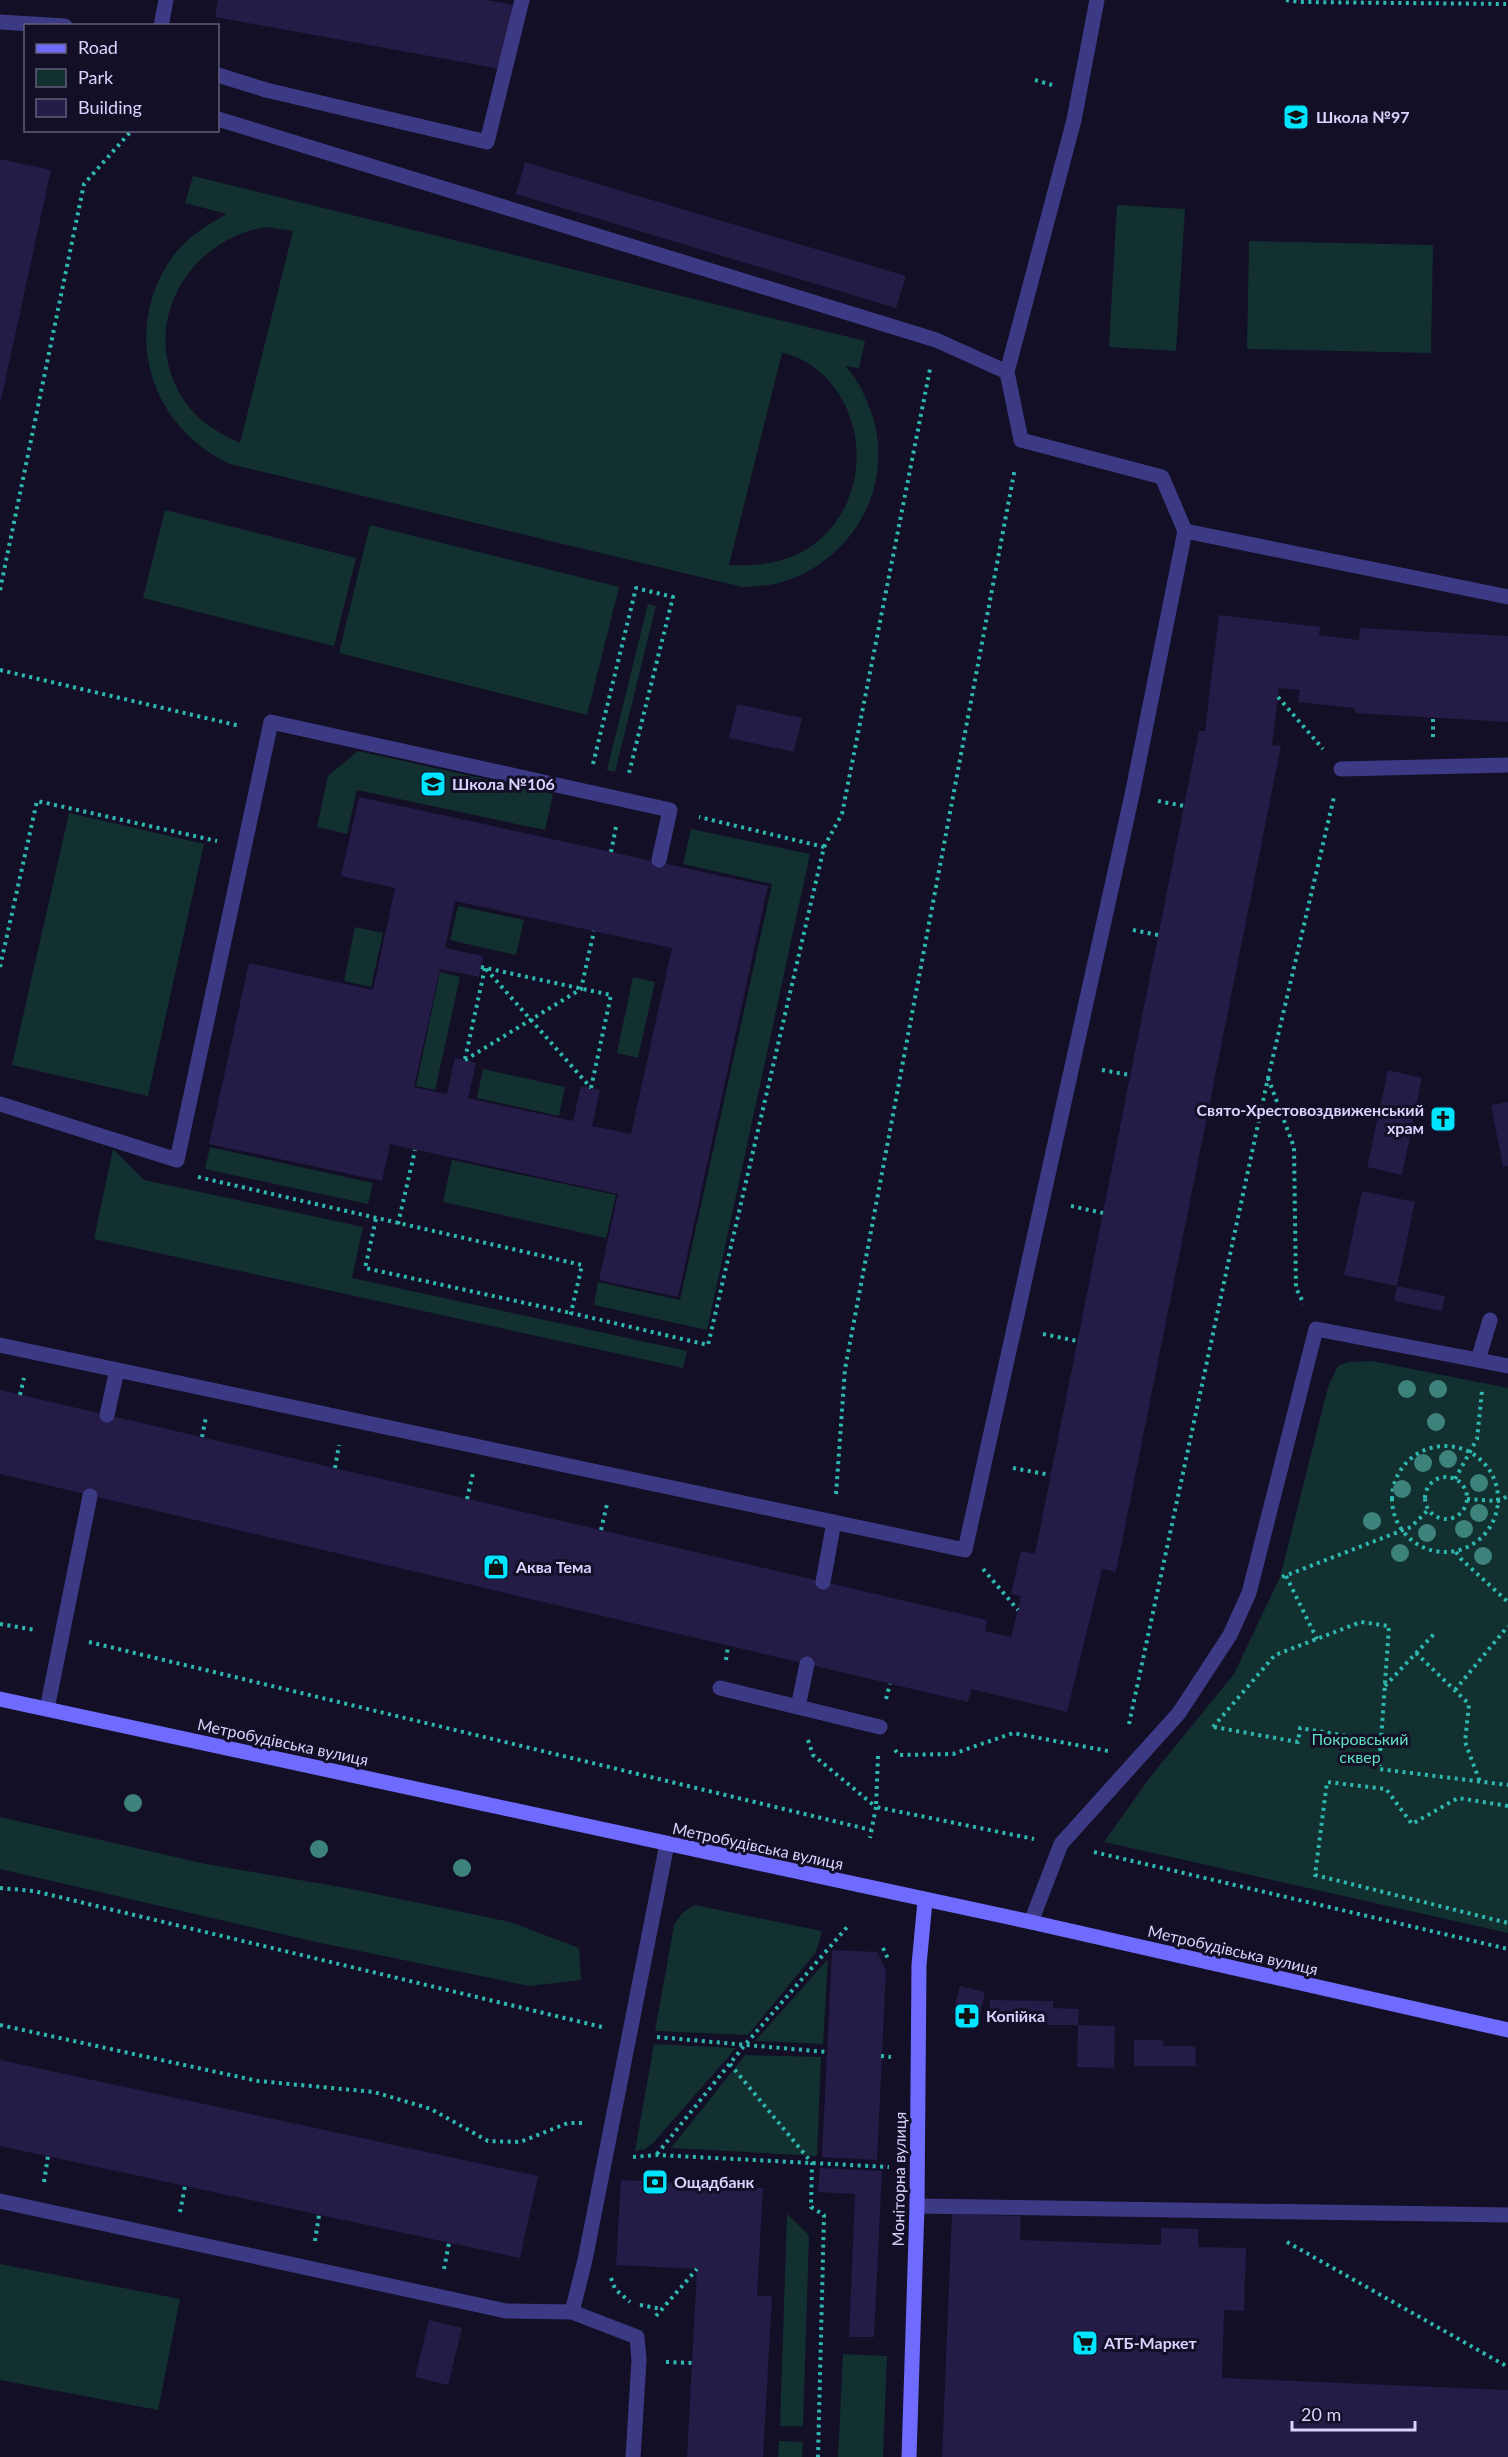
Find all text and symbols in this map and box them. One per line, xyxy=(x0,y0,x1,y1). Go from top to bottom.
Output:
legend xyxy=(24,24,219,132)
text: Road xyxy=(78,36,118,58)
text: Park xyxy=(78,66,114,88)
text: Building xyxy=(78,96,142,118)
school or university icon: Школа №97 xyxy=(1281,102,1311,132)
place label: Школа №97 xyxy=(1316,107,1410,126)
school or university icon: Школа №106 xyxy=(418,769,448,799)
place label: Школа №106 xyxy=(452,774,555,793)
place label: Свято-Хрестовоздвиженський храм xyxy=(1197,1100,1424,1137)
church icon: Свято-Хрестовоздвиженський храм xyxy=(1428,1104,1458,1134)
shop icon: Аква Тема xyxy=(481,1552,511,1582)
place label: Аква Тема xyxy=(515,1557,592,1576)
street label: Метробудівська вулиця xyxy=(196,1714,370,1769)
park label: Покровський сквер xyxy=(1312,1729,1408,1766)
street label: Метробудівська вулиця xyxy=(671,1818,845,1873)
street label: Метробудівська вулиця xyxy=(1146,1921,1320,1978)
pharmacy icon: Копійка xyxy=(952,2001,982,2031)
place label: Копійка xyxy=(986,2006,1045,2025)
street label: Моніторна вулиця xyxy=(888,2111,909,2247)
bank icon: Ощадбанк xyxy=(640,2167,670,2197)
place label: Ощадбанк xyxy=(674,2172,755,2191)
supermarket icon: АТБ-Маркет xyxy=(1070,2328,1100,2358)
place label: АТБ-Маркет xyxy=(1103,2333,1198,2352)
scale bar xyxy=(1292,2394,1415,2432)
text: 20 m xyxy=(1301,2403,1341,2425)

